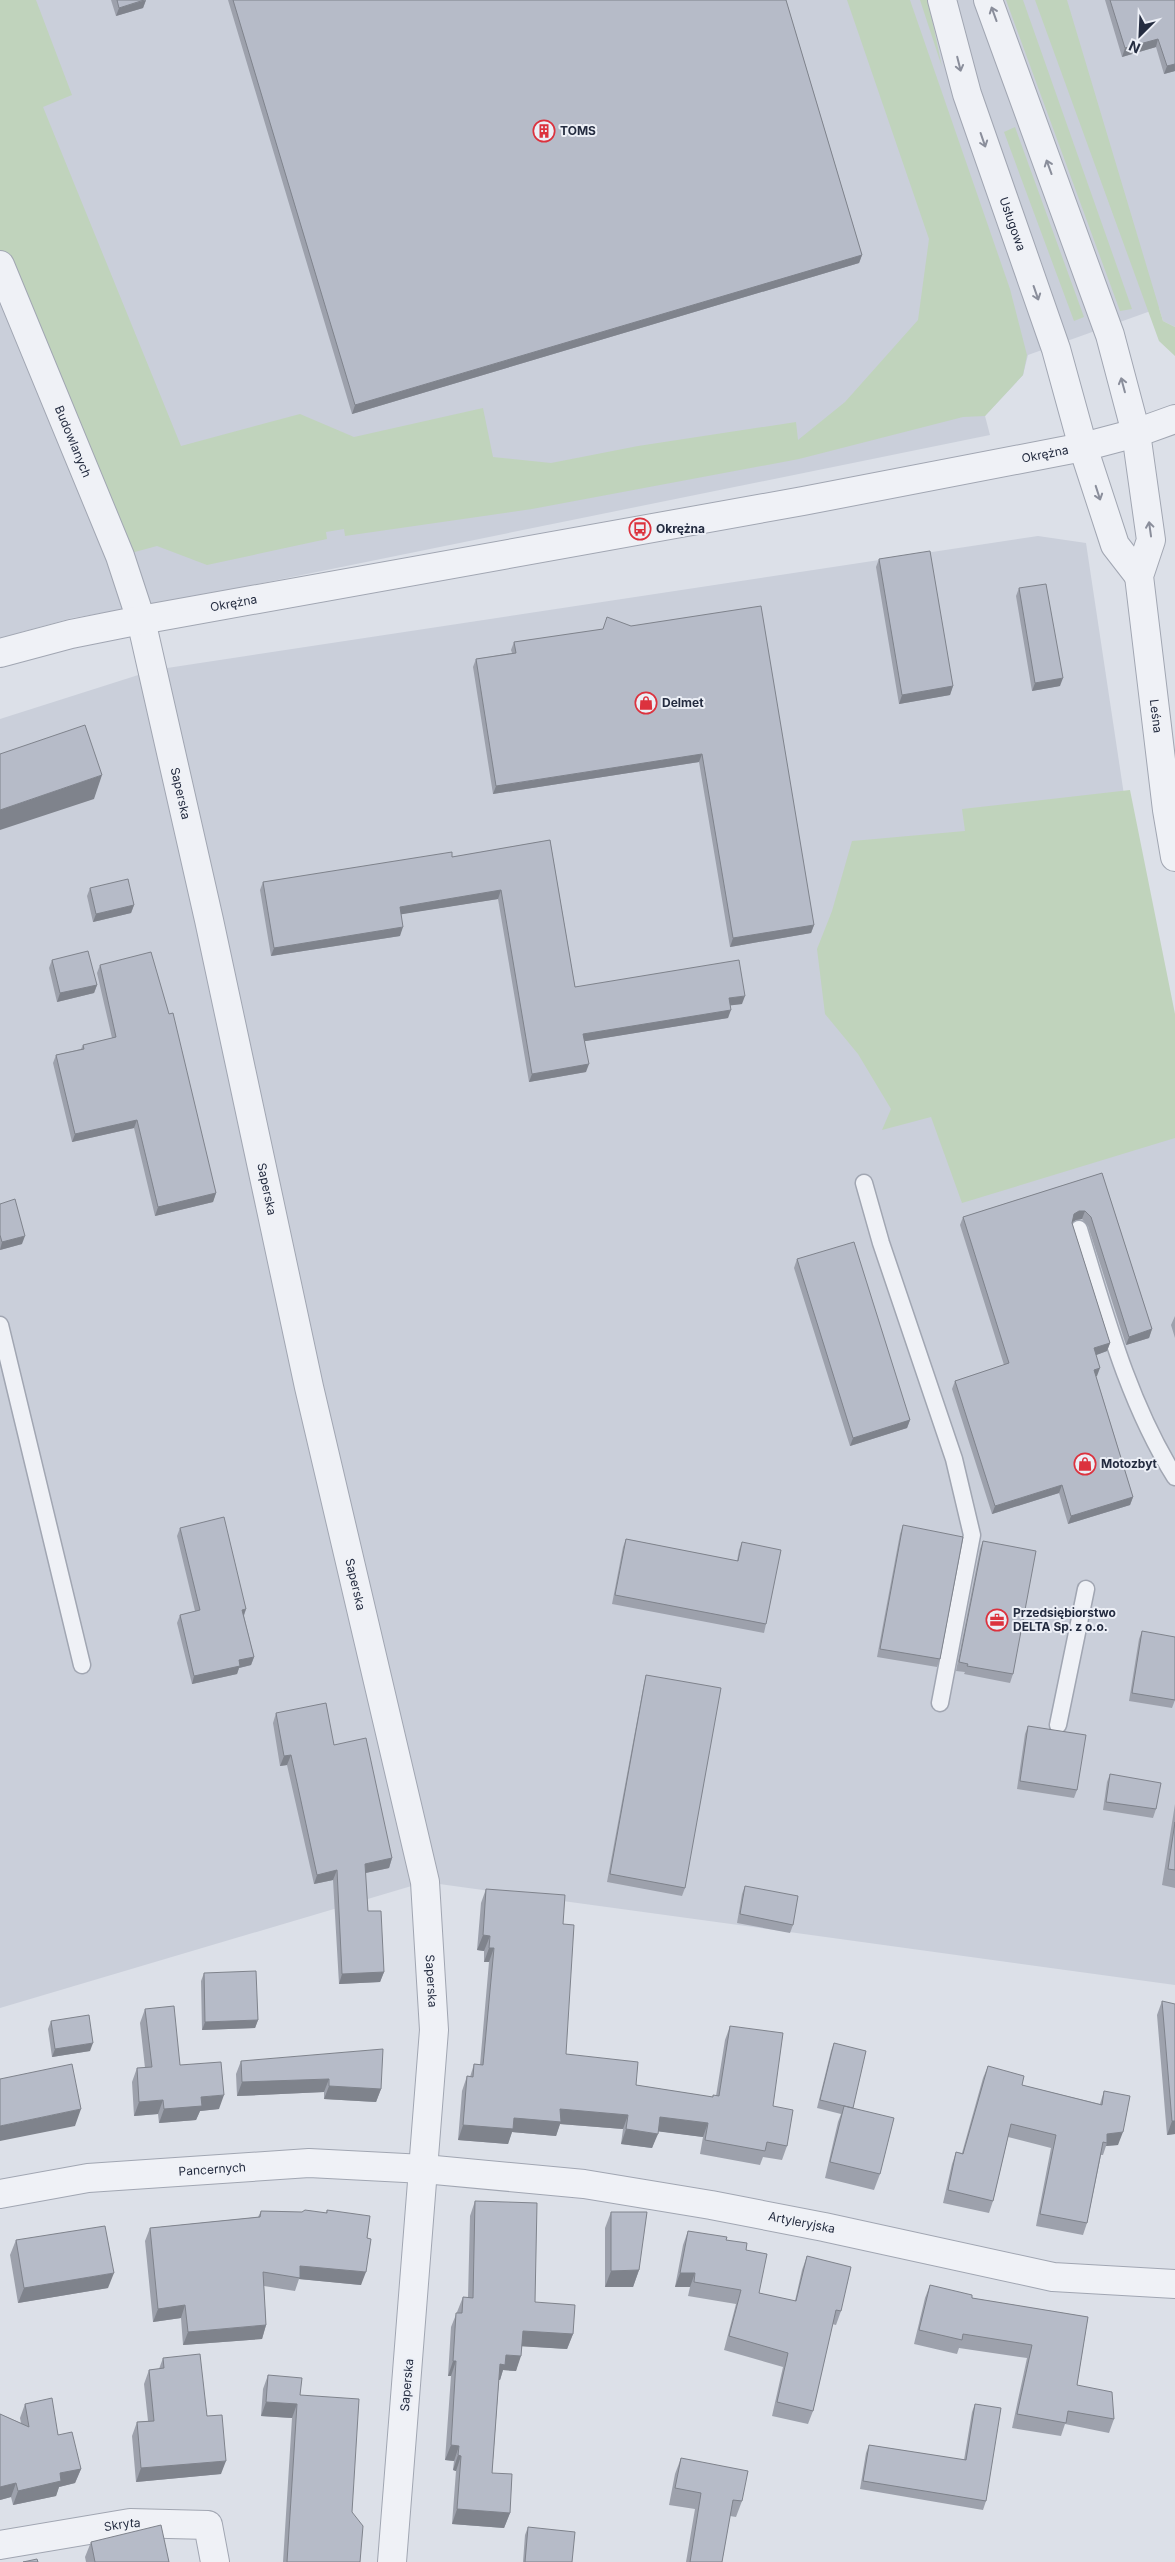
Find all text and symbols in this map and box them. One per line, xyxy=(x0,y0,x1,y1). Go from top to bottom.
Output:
one-way arrow xyxy=(989,7,998,22)
north arrow xyxy=(1115,10,1165,60)
text: N xyxy=(1126,37,1143,57)
one-way arrow xyxy=(955,55,964,71)
building icon: TOMS xyxy=(532,119,556,143)
place label: TOMS xyxy=(560,123,596,138)
one-way arrow xyxy=(979,131,988,147)
one-way arrow xyxy=(1044,160,1053,175)
street label: Usługowa xyxy=(997,195,1029,253)
one-way arrow xyxy=(1032,285,1041,300)
one-way arrow xyxy=(1118,378,1127,394)
street label: Budowlanych xyxy=(52,403,95,479)
street label: Okrężna xyxy=(1020,442,1070,466)
one-way arrow xyxy=(1094,485,1104,501)
bus stop icon: Okrężna xyxy=(628,517,652,541)
place label: Okrężna xyxy=(656,521,705,536)
one-way arrow xyxy=(1144,521,1154,537)
street label: Okrężna xyxy=(209,591,258,614)
shop icon: Delmet xyxy=(634,691,658,715)
place label: Delmet xyxy=(662,695,704,710)
street label: Leśna xyxy=(1147,698,1166,734)
street label: Saperska xyxy=(168,766,194,821)
street label: Saperska xyxy=(254,1162,280,1217)
shop icon: Motozbyt xyxy=(1073,1452,1097,1476)
place label: Motozbyt xyxy=(1101,1456,1158,1471)
street label: Saperska xyxy=(342,1557,369,1612)
place label: Przedsiębiorstwo DELTA Sp. z o.o. xyxy=(1013,1605,1116,1634)
office icon: Przedsiębiorstwo DELTA Sp. z o.o. xyxy=(985,1608,1009,1632)
street label: Saperska xyxy=(422,1954,441,2008)
street label: Pancernych xyxy=(178,2159,246,2179)
street label: Artyleryjska xyxy=(767,2208,837,2236)
street label: Saperska xyxy=(397,2358,416,2412)
street label: Skryta xyxy=(103,2515,141,2534)

